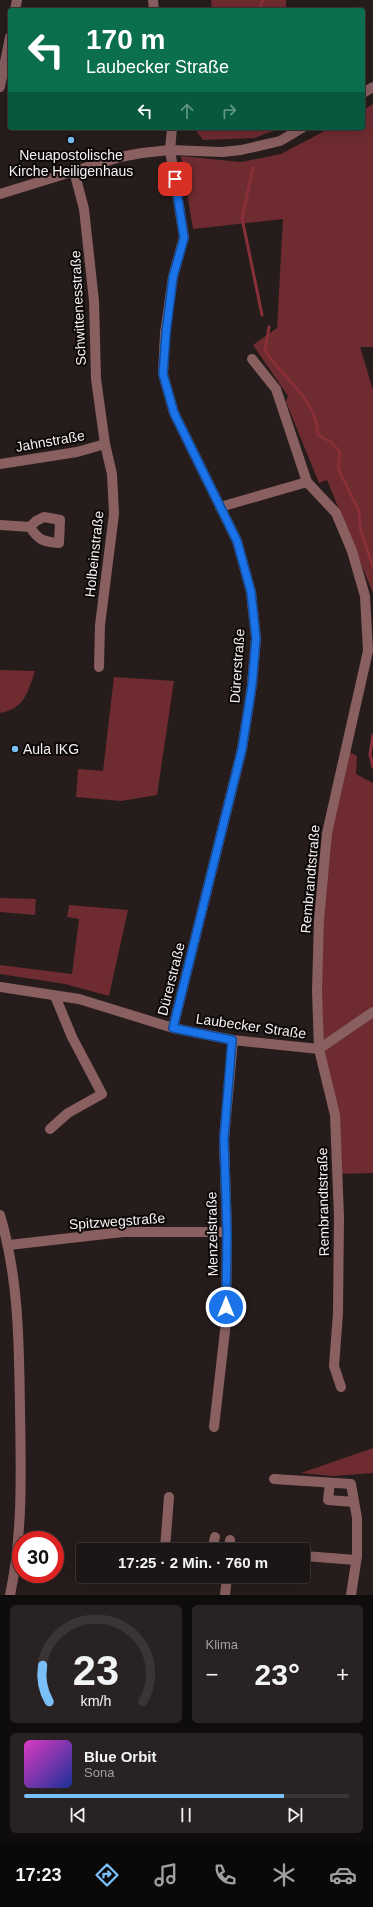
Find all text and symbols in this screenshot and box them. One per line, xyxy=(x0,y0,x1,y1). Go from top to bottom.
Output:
icon: left xyxy=(20,24,72,76)
text: 170 m xyxy=(86,24,165,55)
text: Laubecker Straße xyxy=(86,57,229,77)
icon: left xyxy=(134,100,156,122)
icon: ahead xyxy=(176,100,198,122)
icon: right xyxy=(218,100,240,122)
marker: Neuapostolische Kirche Heiligenhaus xyxy=(66,135,76,145)
place label: Neuapostolische Kirche Heiligenhaus xyxy=(9,147,133,179)
pin xyxy=(158,162,192,196)
icon: arrive xyxy=(164,168,186,190)
street label: Schwittenesstraße xyxy=(67,250,89,366)
street label: Jahnstraße xyxy=(14,427,86,455)
street label: Holbeinstraße xyxy=(81,510,107,598)
street label: Dürerstraße xyxy=(226,628,248,704)
place label: Aula IKG xyxy=(23,741,79,757)
marker: Aula IKG xyxy=(10,744,20,754)
street label: Rembrandtstraße xyxy=(297,824,323,934)
street label: Dürerstraße xyxy=(154,941,188,1017)
street label: Laubecker Straße xyxy=(195,1010,307,1042)
street label: Rembrandtstraße xyxy=(314,1147,332,1257)
street label: Menzelstraße xyxy=(203,1191,221,1277)
street label: Spitzwegstraße xyxy=(68,1210,166,1232)
position arrow xyxy=(205,1286,247,1328)
speed limit sign: 30 xyxy=(12,1531,64,1583)
text: 17:25 · 2 Min. · 760 m xyxy=(118,1554,268,1571)
text: Klima xyxy=(206,1637,238,1652)
text: 23 xyxy=(73,1647,119,1694)
text: 23° xyxy=(255,1658,300,1691)
text: − xyxy=(206,1662,218,1687)
text: + xyxy=(336,1662,349,1687)
text: km/h xyxy=(80,1693,111,1709)
text: Blue Orbit xyxy=(84,1748,157,1765)
text: Sona xyxy=(84,1765,114,1780)
icon: previous xyxy=(67,1804,89,1826)
icon: pause xyxy=(175,1804,197,1826)
icon: next xyxy=(284,1804,306,1826)
icon: directions xyxy=(93,1861,121,1889)
icon: music xyxy=(152,1861,180,1889)
icon: phone xyxy=(211,1861,239,1889)
icon: climate xyxy=(270,1861,298,1889)
icon: car xyxy=(329,1861,357,1889)
text: 17:23 xyxy=(16,1865,62,1885)

